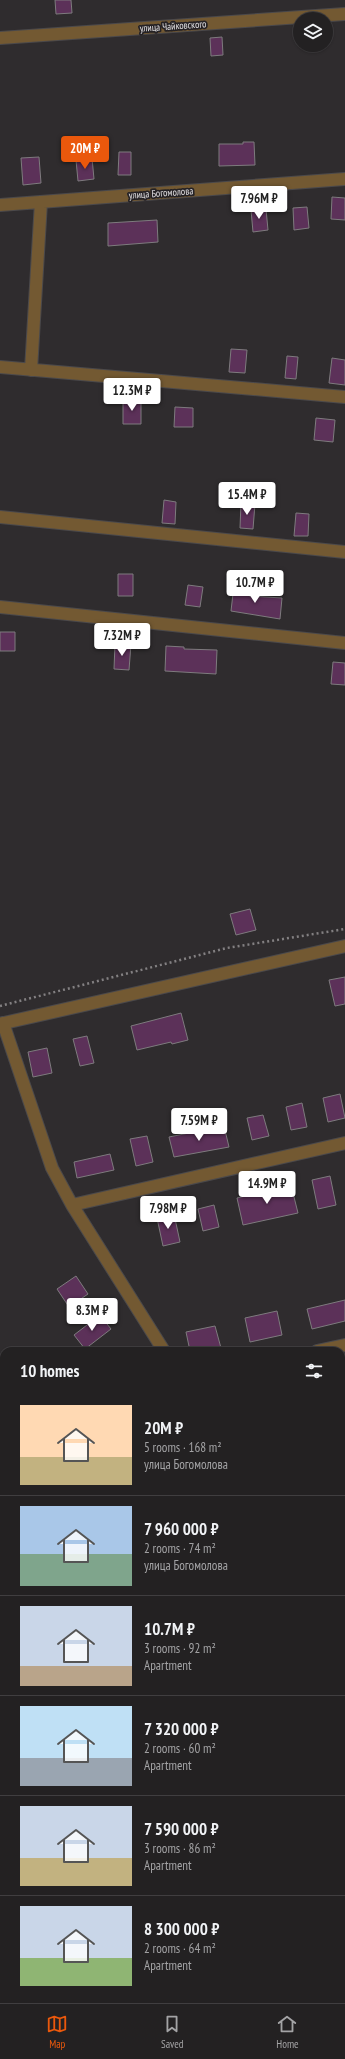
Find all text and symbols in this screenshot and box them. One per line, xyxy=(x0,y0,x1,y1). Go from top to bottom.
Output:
map controls xyxy=(293,12,333,52)
button: layers xyxy=(293,12,333,52)
street label: улица Чайковского xyxy=(139,17,207,35)
pin: 20M ₽ xyxy=(57,136,113,170)
text: 20M ₽ xyxy=(70,140,100,157)
street label: улица Богомолова xyxy=(128,184,194,202)
pin: 7.96M ₽ xyxy=(222,186,296,220)
text: 7.96M ₽ xyxy=(240,190,278,207)
pin: 12.3M ₽ xyxy=(95,378,169,412)
text: 12.3M ₽ xyxy=(113,382,151,399)
pin: 15.4M ₽ xyxy=(210,482,284,516)
text: 15.4M ₽ xyxy=(228,486,266,503)
pin: 10.7M ₽ xyxy=(218,570,292,604)
text: 10.7M ₽ xyxy=(236,574,274,591)
pin: 7.32M ₽ xyxy=(85,623,159,657)
text: 7.32M ₽ xyxy=(103,627,141,644)
pin: 7.59M ₽ xyxy=(162,1108,236,1142)
text: 7.59M ₽ xyxy=(180,1112,218,1129)
pin: 14.9M ₽ xyxy=(230,1171,304,1205)
text: 14.9M ₽ xyxy=(248,1175,286,1192)
pin: 7.98M ₽ xyxy=(131,1196,205,1230)
text: 7.98M ₽ xyxy=(149,1200,187,1217)
pin: 8.3M ₽ xyxy=(59,1298,125,1332)
text: 8.3M ₽ xyxy=(76,1302,108,1319)
text: 10 homes xyxy=(20,1360,79,1382)
icon: filters xyxy=(303,1360,325,1382)
text: 20M ₽ xyxy=(144,1417,183,1439)
icon: home xyxy=(52,1421,100,1469)
text: 5 rooms · 168 m² xyxy=(144,1439,222,1456)
text: улица Богомолова xyxy=(144,1456,228,1473)
text: 7 960 000 ₽ xyxy=(144,1518,219,1540)
icon: home xyxy=(52,1522,100,1570)
text: 2 rooms · 74 m² xyxy=(144,1540,216,1557)
text: улица Богомолова xyxy=(144,1557,228,1574)
text: 10.7M ₽ xyxy=(144,1618,195,1640)
icon: home xyxy=(52,1622,100,1670)
text: 3 rooms · 92 m² xyxy=(144,1640,216,1657)
text: Apartment xyxy=(144,1657,192,1674)
text: 7 320 000 ₽ xyxy=(144,1718,219,1740)
icon: home xyxy=(52,1722,100,1770)
text: 2 rooms · 60 m² xyxy=(144,1740,216,1757)
text: Apartment xyxy=(144,1757,192,1774)
text: 7 590 000 ₽ xyxy=(144,1818,219,1840)
icon: home xyxy=(52,1822,100,1870)
text: 3 rooms · 86 m² xyxy=(144,1840,216,1857)
text: Apartment xyxy=(144,1857,192,1874)
text: 8 300 000 ₽ xyxy=(144,1918,219,1940)
icon: home xyxy=(52,1922,100,1970)
text: 2 rooms · 64 m² xyxy=(144,1940,216,1957)
text: Apartment xyxy=(144,1957,192,1974)
tab: Map xyxy=(46,2013,68,2051)
tab: Saved xyxy=(161,2013,184,2051)
tab: Home xyxy=(276,2013,299,2051)

